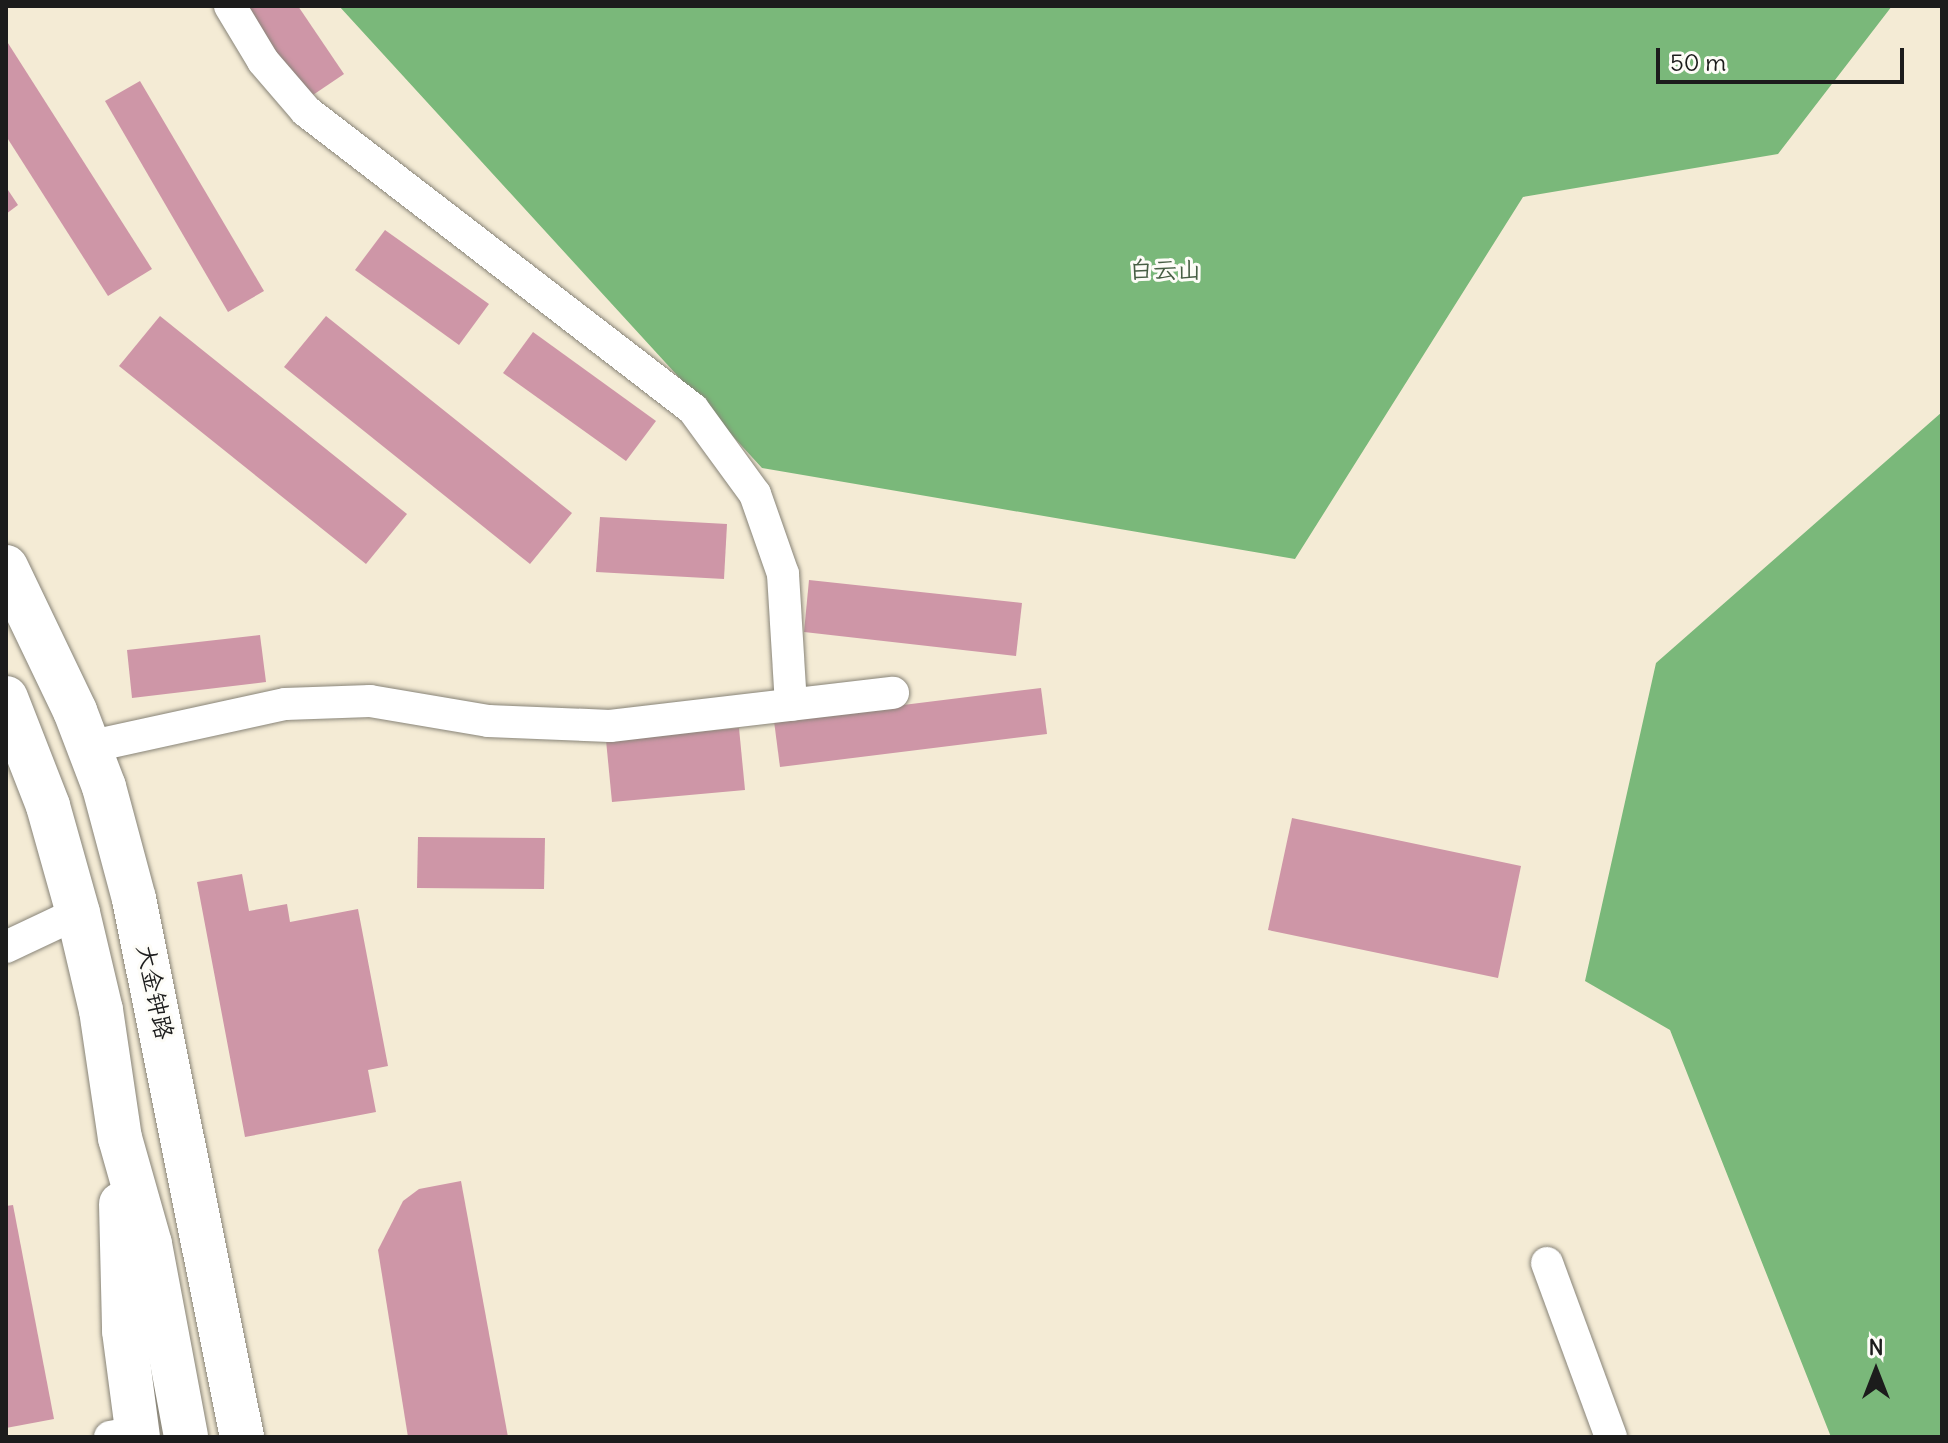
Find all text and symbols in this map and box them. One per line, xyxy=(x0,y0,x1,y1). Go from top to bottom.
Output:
scale bar xyxy=(1660,32,1908,82)
text: 50 m xyxy=(1670,47,1726,77)
park label: 白云山 xyxy=(1129,256,1201,284)
street label: 大金钟路 xyxy=(131,942,179,1042)
north arrow xyxy=(1836,1331,1916,1411)
text: N xyxy=(1868,1333,1884,1361)

